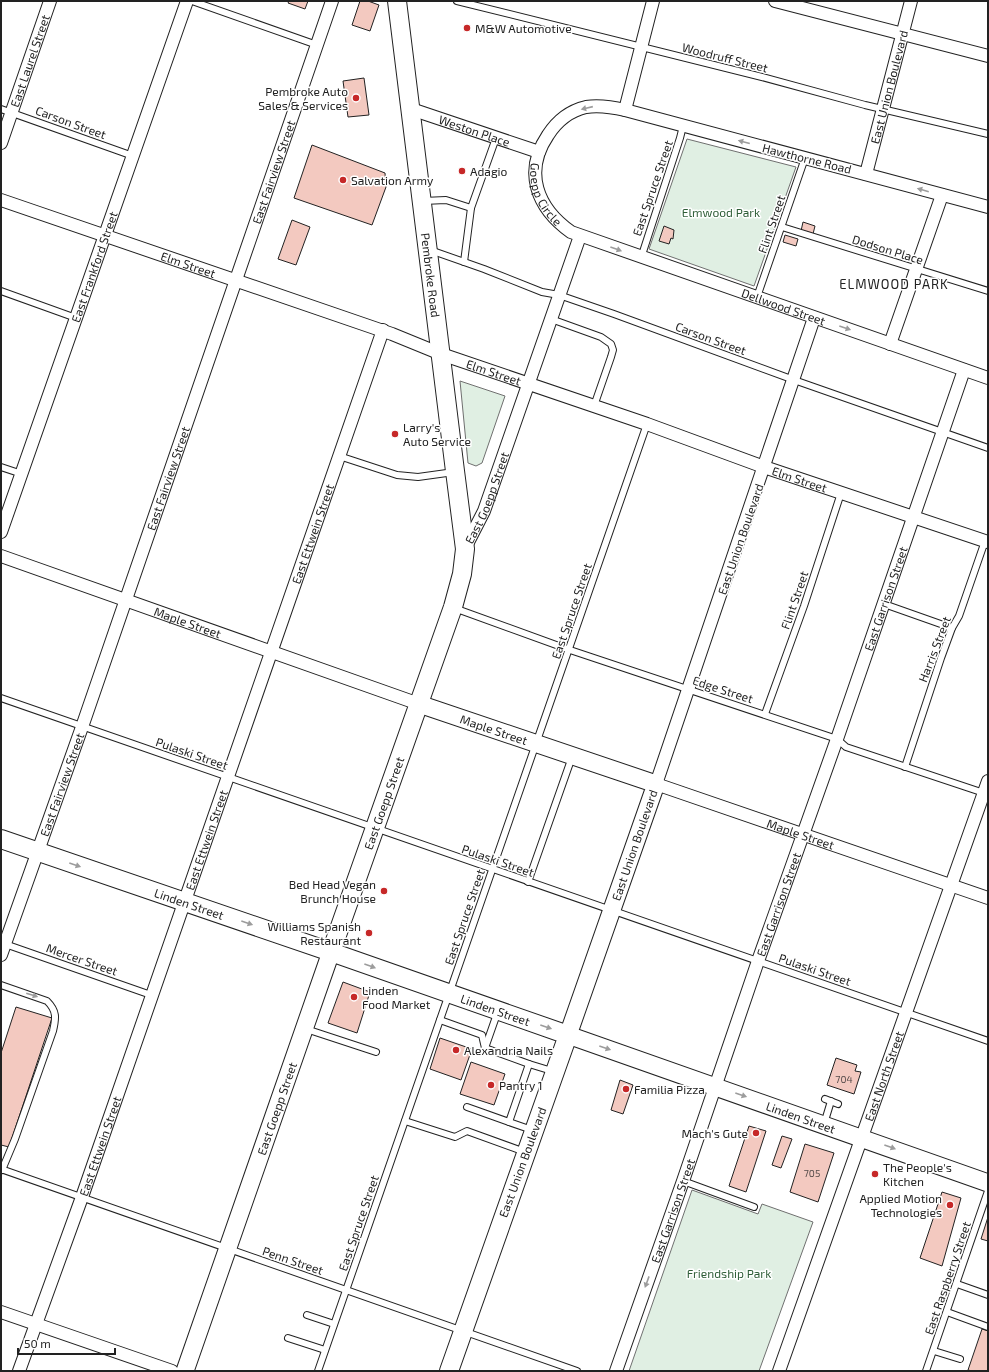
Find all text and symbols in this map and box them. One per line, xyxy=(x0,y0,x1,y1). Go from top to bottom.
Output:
street label: East Laurel Street xyxy=(7,12,52,109)
place label: M&W Automotive xyxy=(475,21,572,35)
marker: M&W Automotive xyxy=(462,23,472,33)
street label: East Union Boulevard xyxy=(867,29,910,145)
street label: Woodruff Street xyxy=(681,40,770,75)
place label: Pembroke Auto Sales & Services xyxy=(258,84,348,112)
marker: Pembroke Auto Sales & Services xyxy=(351,93,361,103)
street label: Carson Street xyxy=(34,103,109,141)
one-way arrow xyxy=(581,105,593,111)
street label: Weston Place xyxy=(437,112,512,149)
street label: East Fairview Street xyxy=(249,118,298,226)
street label: East Spruce Street xyxy=(629,138,675,238)
one-way arrow xyxy=(737,139,749,145)
street label: Hawthorne Road xyxy=(761,140,853,176)
street label: Goepp Circle xyxy=(528,162,565,228)
place label: Adagio xyxy=(470,164,508,178)
marker: Adagio xyxy=(457,166,467,176)
place label: Salvation Army xyxy=(351,173,434,187)
marker: Salvation Army xyxy=(338,175,348,185)
one-way arrow xyxy=(917,187,929,193)
street label: Flint Street xyxy=(755,193,788,255)
park label: Elmwood Park xyxy=(682,205,760,219)
street label: East Frankford Street xyxy=(68,209,120,324)
street label: Pembroke Road xyxy=(419,232,443,318)
street label: Dodson Place xyxy=(851,232,925,266)
one-way arrow xyxy=(611,246,623,252)
street label: Elm Street xyxy=(159,248,218,280)
district label: ELMWOOD PARK xyxy=(839,276,949,292)
street label: Dellwood Street xyxy=(740,285,828,328)
street label: Carson Street xyxy=(674,319,749,357)
one-way arrow xyxy=(839,326,851,332)
street label: Elm Street xyxy=(465,356,523,388)
place label: Larry's Auto Service xyxy=(403,420,471,448)
street label: East Fairview Street xyxy=(143,424,192,532)
marker: Larry's Auto Service xyxy=(390,429,400,439)
street label: East Goepp Street xyxy=(462,450,511,546)
street label: Elm Street xyxy=(770,463,829,495)
street label: East Ettwein Street xyxy=(288,482,336,586)
street label: East Union Boulevard xyxy=(714,482,766,596)
street label: East Garrison Street xyxy=(861,544,910,653)
street label: East Spruce Street xyxy=(548,561,594,661)
street label: Flint Street xyxy=(778,569,811,631)
street label: Maple Street xyxy=(152,604,223,641)
street label: Harris Street xyxy=(915,614,953,684)
street label: Edge Street xyxy=(691,673,755,705)
street label: Maple Street xyxy=(458,711,530,747)
street label: East Fairview Street xyxy=(37,730,87,838)
street label: Pulaski Street xyxy=(154,734,230,772)
street label: East Goepp Street xyxy=(361,754,407,851)
street label: East Ettwein Street xyxy=(182,788,230,892)
street label: East Union Boulevard xyxy=(608,788,660,902)
street label: Maple Street xyxy=(765,816,837,852)
street label: Pulaski Street xyxy=(460,841,536,879)
street label: East Garrison Street xyxy=(753,850,803,958)
one-way arrow xyxy=(69,862,81,868)
street label: East Spruce Street xyxy=(441,867,487,967)
place label: Bed Head Vegan Brunch House xyxy=(289,877,376,905)
street label: Linden Street xyxy=(153,885,226,922)
marker: Bed Head Vegan Brunch House xyxy=(379,886,389,896)
place label: Williams Spanish Restaurant xyxy=(267,919,361,947)
one-way arrow xyxy=(242,921,254,927)
marker: Williams Spanish Restaurant xyxy=(364,928,374,938)
street label: Mercer Street xyxy=(45,940,120,978)
street label: Pulaski Street xyxy=(777,950,853,988)
one-way arrow xyxy=(365,963,377,969)
place label: Linden Food Market xyxy=(362,983,431,1011)
street label: Linden Street xyxy=(459,991,532,1028)
one-way arrow xyxy=(26,992,38,998)
marker: Linden Food Market xyxy=(349,992,359,1002)
one-way arrow xyxy=(540,1024,552,1030)
street label: East North Street xyxy=(861,1029,906,1123)
place label: Alexandria Nails xyxy=(464,1043,553,1057)
marker: Alexandria Nails xyxy=(451,1045,461,1055)
one-way arrow xyxy=(599,1045,611,1051)
street label: East Goepp Street xyxy=(254,1060,299,1157)
house number: 704 xyxy=(835,1073,853,1085)
place label: Pantry 1 xyxy=(499,1078,543,1092)
marker: Pantry 1 xyxy=(486,1080,496,1090)
place label: Familia Pizza xyxy=(634,1082,705,1096)
marker: Familia Pizza xyxy=(621,1084,631,1094)
one-way arrow xyxy=(735,1093,747,1099)
street label: East Ettwein Street xyxy=(76,1094,124,1198)
street label: Linden Street xyxy=(764,1098,838,1136)
street label: East Union Boulevard xyxy=(495,1105,549,1219)
place label: Mach's Gute xyxy=(681,1126,748,1140)
marker: Mach's Gute xyxy=(751,1128,761,1138)
one-way arrow xyxy=(884,1145,896,1151)
street label: East Garrison Street xyxy=(648,1156,697,1265)
place label: The People's Kitchen xyxy=(883,1160,952,1188)
house number: 705 xyxy=(804,1167,820,1179)
marker: The People's Kitchen xyxy=(870,1169,880,1179)
street label: East Spruce Street xyxy=(335,1173,381,1273)
place label: Applied Motion Technologies xyxy=(859,1191,942,1219)
marker: Applied Motion Technologies xyxy=(945,1200,955,1210)
street label: East Raspberry Street xyxy=(921,1219,973,1336)
street label: Penn Street xyxy=(261,1243,326,1277)
park label: Friendship Park xyxy=(687,1266,771,1280)
one-way arrow xyxy=(644,1277,650,1289)
scale bar xyxy=(18,1330,115,1356)
text: 50 m xyxy=(24,1336,51,1350)

